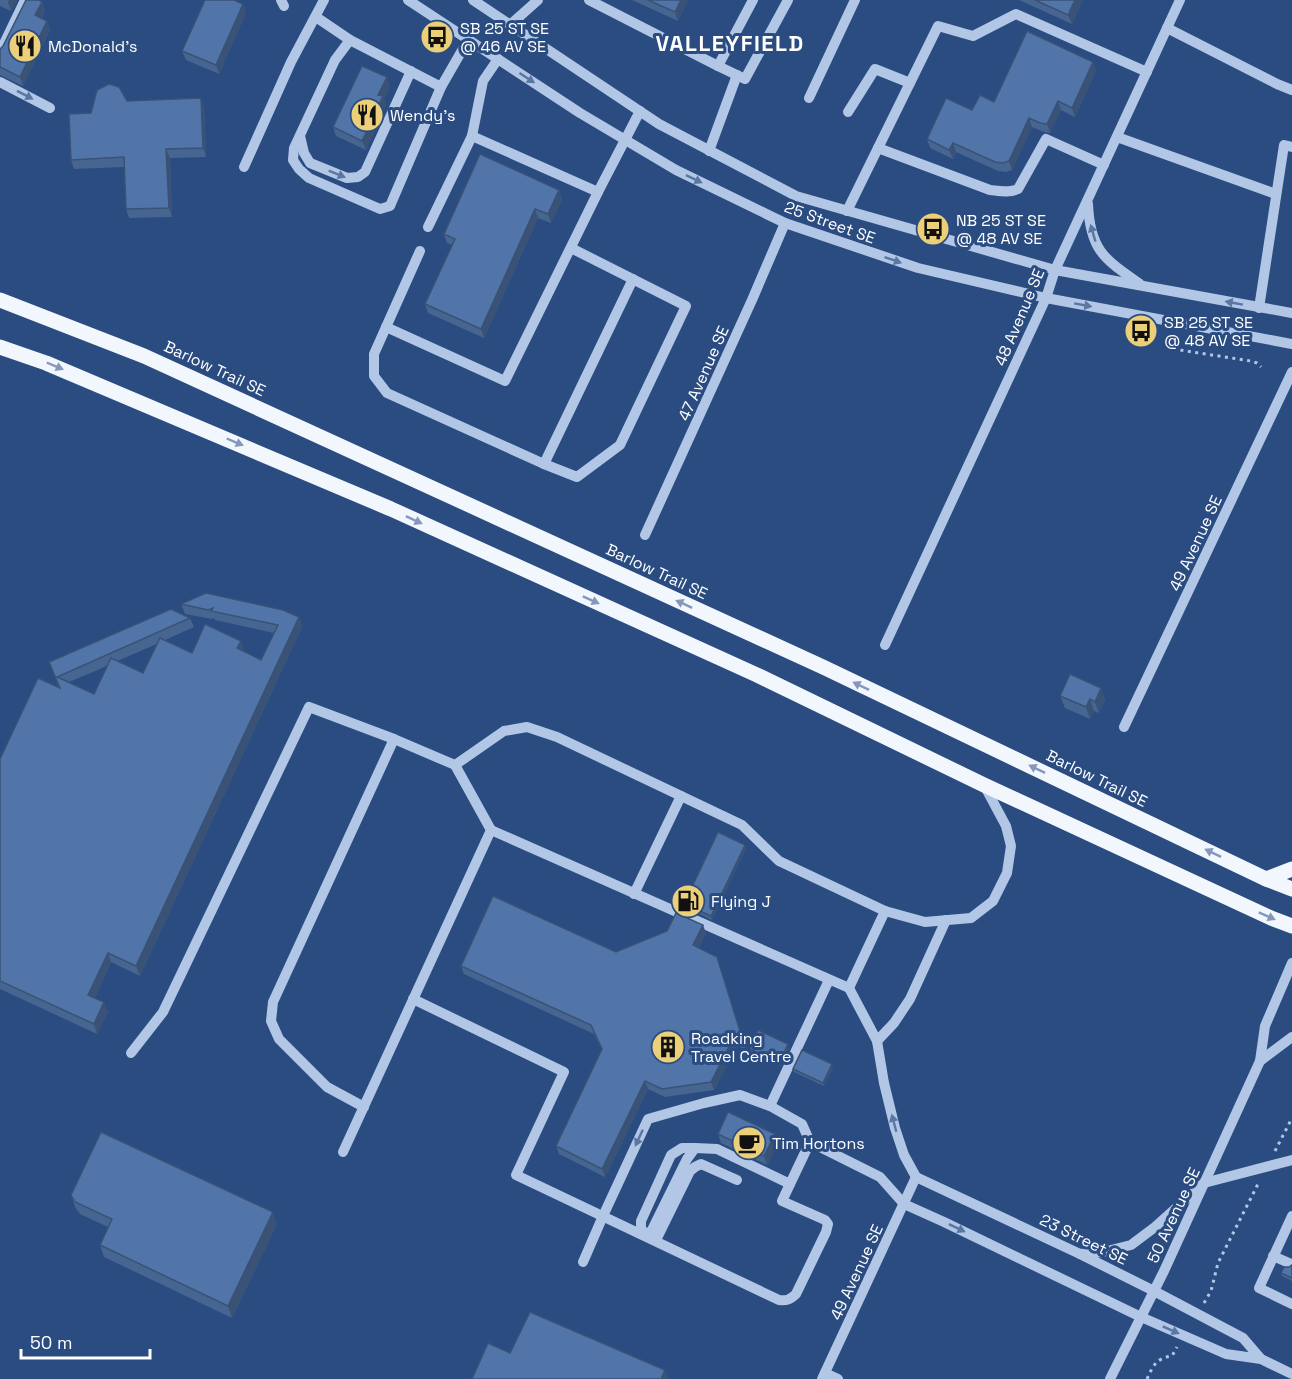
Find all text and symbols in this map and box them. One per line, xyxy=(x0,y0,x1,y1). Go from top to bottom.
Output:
place label: SB 25 ST SE @ 46 AV SE xyxy=(460,18,549,57)
bus stop icon: SB 25 ST SE @ 46 AV SE xyxy=(419,19,455,55)
restaurant icon: McDonald's xyxy=(7,28,43,64)
district label: VALLEYFIELD xyxy=(655,29,805,57)
place label: McDonald's xyxy=(48,36,138,57)
one-way arrow xyxy=(519,72,535,83)
one-way arrow xyxy=(17,90,34,100)
restaurant icon: Wendy's xyxy=(349,97,385,133)
place label: Wendy's xyxy=(390,105,456,126)
one-way arrow xyxy=(328,169,346,179)
one-way arrow xyxy=(685,174,702,183)
street label: 25 Street SE xyxy=(782,196,878,249)
place label: NB 25 ST SE @ 48 AV SE xyxy=(956,210,1046,249)
bus stop icon: NB 25 ST SE @ 48 AV SE xyxy=(915,211,951,247)
one-way arrow xyxy=(1088,224,1097,242)
one-way arrow xyxy=(884,256,902,265)
street label: 48 Avenue SE xyxy=(990,266,1049,369)
one-way arrow xyxy=(1225,298,1244,307)
one-way arrow xyxy=(1073,301,1092,310)
place label: SB 25 ST SE @ 48 AV SE xyxy=(1164,312,1253,351)
bus stop icon: SB 25 ST SE @ 48 AV SE xyxy=(1123,313,1159,349)
street label: 47 Avenue SE xyxy=(673,322,734,424)
street label: Barlow Trail SE xyxy=(161,336,269,401)
one-way arrow xyxy=(47,361,65,371)
one-way arrow xyxy=(226,438,244,447)
street label: 49 Avenue SE xyxy=(1164,492,1227,594)
one-way arrow xyxy=(405,515,422,524)
street label: Barlow Trail SE xyxy=(603,539,711,604)
one-way arrow xyxy=(583,596,600,605)
one-way arrow xyxy=(676,599,693,608)
one-way arrow xyxy=(853,681,870,690)
street label: Barlow Trail SE xyxy=(1043,745,1151,812)
one-way arrow xyxy=(1029,765,1046,774)
one-way arrow xyxy=(1205,849,1222,858)
fuel station icon: Flying J xyxy=(670,883,706,919)
place label: Flying J xyxy=(711,891,771,912)
one-way arrow xyxy=(1258,911,1276,921)
place label: Roadking Travel Centre xyxy=(691,1028,791,1067)
building icon: Roadking Travel Centre xyxy=(650,1029,686,1065)
one-way arrow xyxy=(888,1114,898,1132)
cafe icon: Tim Hortons xyxy=(731,1125,767,1161)
one-way arrow xyxy=(635,1130,644,1147)
place label: Tim Hortons xyxy=(772,1133,865,1154)
street label: 50 Avenue SE xyxy=(1142,1164,1205,1266)
street label: 23 Street SE xyxy=(1036,1209,1131,1270)
street label: 49 Avenue SE xyxy=(825,1221,888,1323)
one-way arrow xyxy=(949,1224,966,1233)
scale bar xyxy=(21,1322,150,1360)
one-way arrow xyxy=(1163,1325,1181,1335)
text: 50 m xyxy=(30,1331,72,1354)

